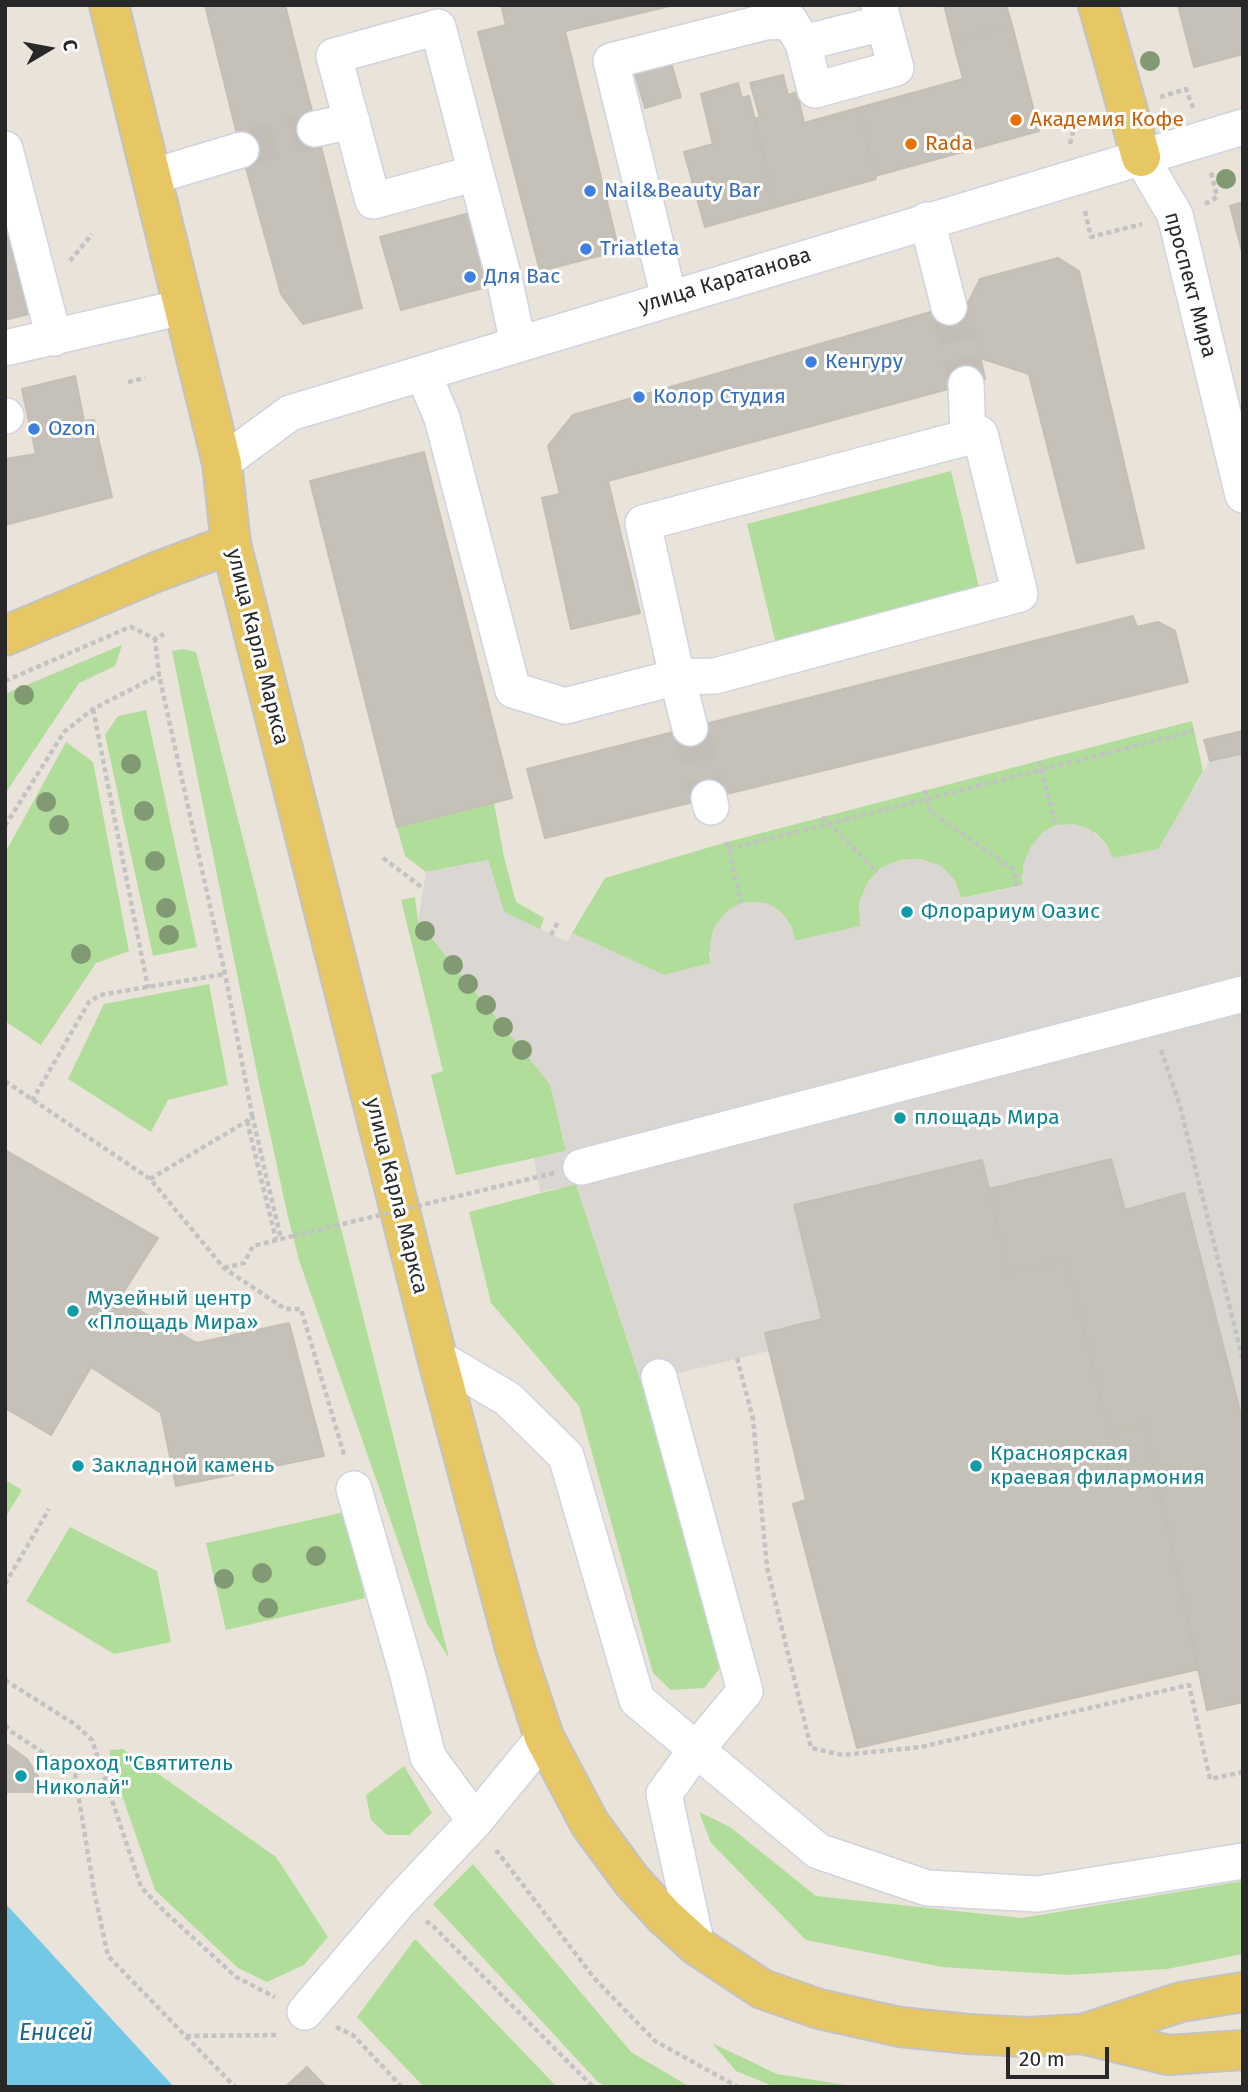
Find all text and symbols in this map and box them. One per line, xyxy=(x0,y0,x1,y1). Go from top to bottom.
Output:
north arrow xyxy=(14,14,84,84)
text: С xyxy=(58,38,82,53)
place label: Академия Кофе xyxy=(1030,107,1184,133)
marker: Академия Кофе xyxy=(1008,112,1024,128)
place label: Rada xyxy=(925,131,973,157)
marker: Rada xyxy=(903,136,919,152)
place label: Nail&Beauty Bar xyxy=(604,178,760,204)
marker: Nail&Beauty Bar xyxy=(582,183,598,199)
street label: проспект Мира xyxy=(1158,210,1222,360)
place label: Triatleta xyxy=(600,236,679,262)
marker: Triatleta xyxy=(578,241,594,257)
street label: улица Каратанова xyxy=(636,243,814,319)
place label: Для Вас xyxy=(484,264,560,290)
marker: Для Вас xyxy=(462,269,478,285)
place label: Кенгуру xyxy=(825,349,903,375)
marker: Кенгуру xyxy=(803,354,819,370)
place label: Колор Студия xyxy=(653,384,786,410)
marker: Колор Студия xyxy=(631,389,647,405)
place label: Ozon xyxy=(48,416,96,442)
marker: Ozon xyxy=(26,421,42,437)
street label: улица Карла Маркса xyxy=(220,546,294,748)
place label: Флорариум Оазис xyxy=(921,899,1100,925)
marker: Флорариум Оазис xyxy=(899,904,915,920)
street label: улица Карла Маркса xyxy=(359,1095,433,1297)
place label: площадь Мира xyxy=(914,1105,1060,1131)
marker: площадь Мира xyxy=(892,1110,908,1126)
place label: Музейный центр «Площадь Мира» xyxy=(87,1286,258,1336)
marker: Музейный центр «Площадь Мира» xyxy=(65,1303,81,1319)
place label: Красноярская краевая филармония xyxy=(990,1441,1205,1491)
place label: Закладной камень xyxy=(92,1453,274,1479)
marker: Закладной камень xyxy=(70,1458,86,1474)
marker: Красноярская краевая филармония xyxy=(968,1458,984,1474)
place label: Пароход "Святитель Николай" xyxy=(35,1751,233,1801)
marker: Пароход "Святитель Николай" xyxy=(13,1768,29,1784)
water label: Енисей xyxy=(19,2020,93,2048)
scale bar xyxy=(1010,2032,1113,2076)
text: 20 m xyxy=(1019,2046,1065,2072)

